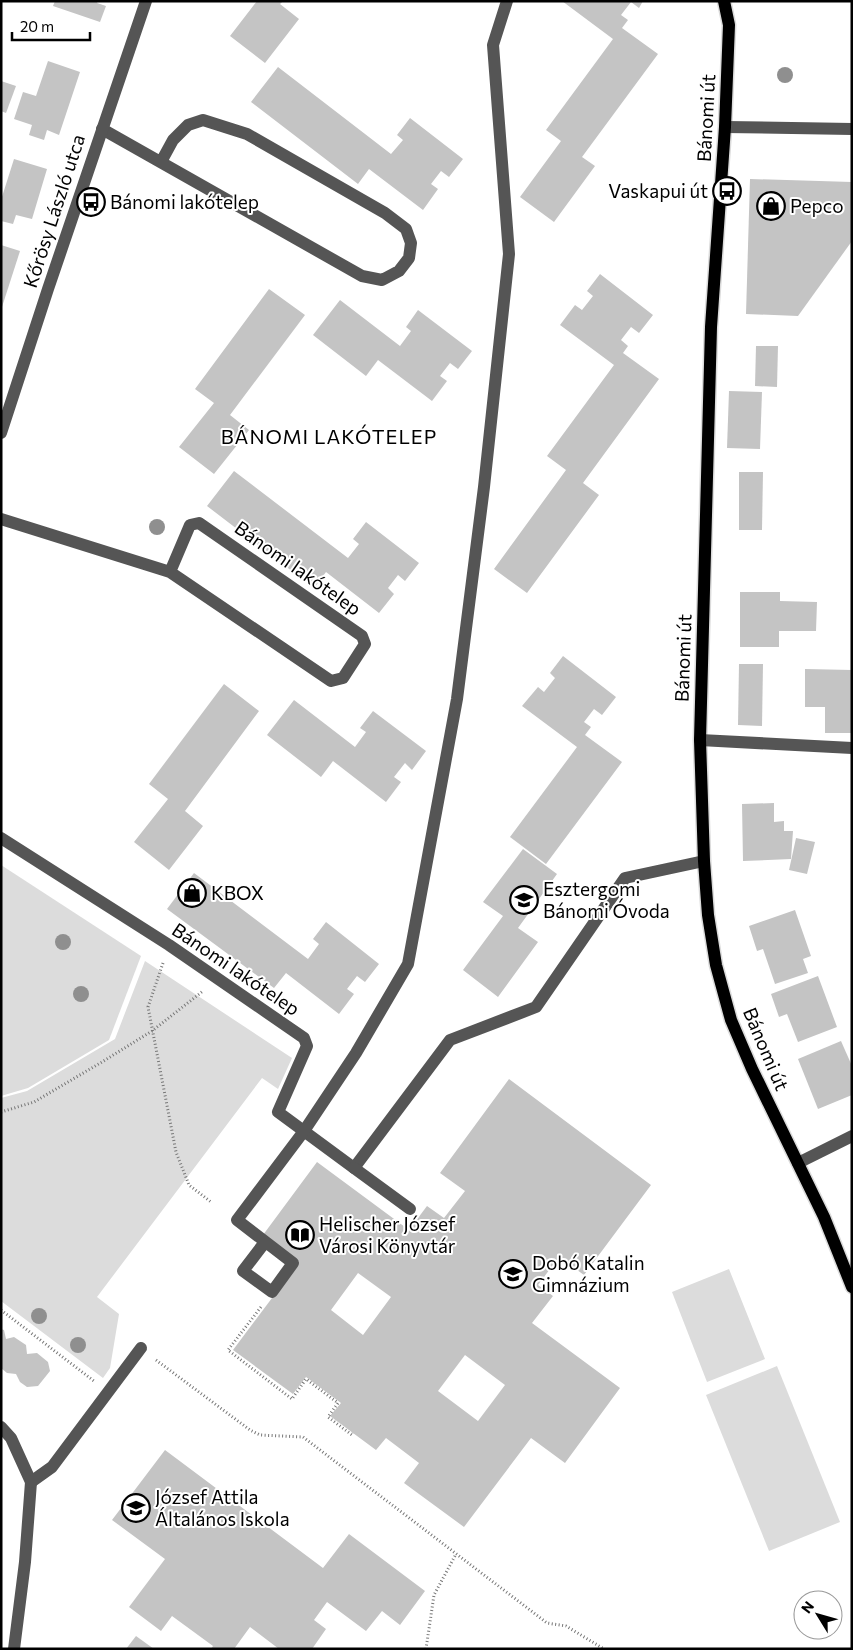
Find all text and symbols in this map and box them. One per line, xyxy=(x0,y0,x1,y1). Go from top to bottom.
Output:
scale bar xyxy=(12,10,90,42)
text: 20 m xyxy=(20,17,54,35)
street label: Bánomi út xyxy=(692,73,719,162)
street label: Kőrösy László utca xyxy=(18,131,89,290)
bus stop icon: Vaskapui út xyxy=(712,176,742,206)
place label: Vaskapui út xyxy=(608,179,708,202)
bus stop icon: Bánomi lakótelep xyxy=(76,187,106,217)
place label: Bánomi lakótelep xyxy=(110,190,259,213)
shop icon: Pepco xyxy=(756,191,786,221)
place label: Pepco xyxy=(790,194,844,217)
district label: BÁNOMI LAKÓTELEP xyxy=(221,424,437,448)
street label: Bánomi lakótelep xyxy=(231,515,366,620)
street label: Bánomi út xyxy=(669,613,696,702)
place label: Esztergomi Bánomi Óvoda xyxy=(543,877,670,922)
shop icon: KBOX xyxy=(177,878,207,908)
place label: KBOX xyxy=(211,881,264,904)
school or university icon: Esztergomi Bánomi Óvoda xyxy=(509,885,539,915)
street label: Bánomi lakótelep xyxy=(168,917,304,1020)
street label: Bánomi út xyxy=(739,1004,794,1094)
place label: Helischer József Városi Könyvtár xyxy=(319,1212,456,1257)
library icon: Helischer József Városi Könyvtár xyxy=(285,1220,315,1250)
place label: Dobó Katalin Gimnázium xyxy=(532,1251,645,1296)
school or university icon: Dobó Katalin Gimnázium xyxy=(498,1259,528,1289)
place label: József Attila Általános Iskola xyxy=(155,1485,290,1530)
school or university icon: József Attila Általános Iskola xyxy=(121,1493,151,1523)
north arrow xyxy=(793,1590,843,1640)
text: N xyxy=(797,1598,817,1616)

